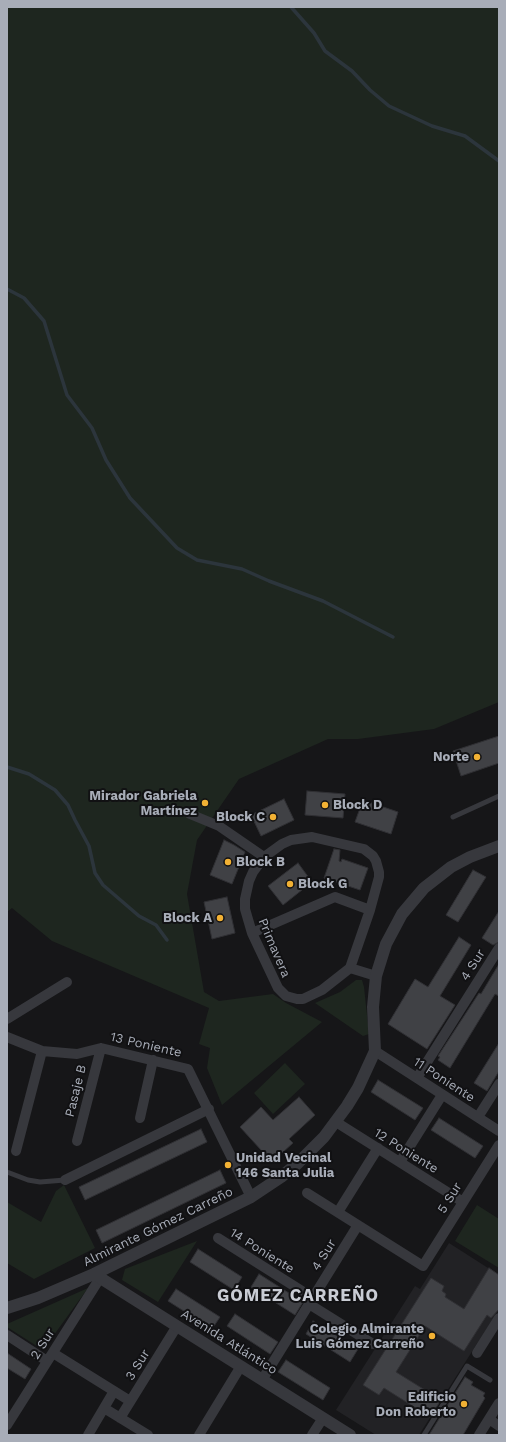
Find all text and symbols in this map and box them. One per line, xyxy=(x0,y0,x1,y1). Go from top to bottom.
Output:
place label: Norte xyxy=(433,749,469,765)
marker: Norte xyxy=(472,752,482,762)
place label: Mirador Gabriela Martínez xyxy=(89,788,197,819)
place label: Block D xyxy=(333,797,382,813)
marker: Mirador Gabriela Martínez xyxy=(200,798,210,808)
marker: Block D xyxy=(320,800,330,810)
place label: Block C xyxy=(216,809,265,825)
marker: Block C xyxy=(268,812,278,822)
place label: Block B xyxy=(236,854,285,870)
marker: Block B xyxy=(223,857,233,867)
place label: Block G xyxy=(298,876,348,892)
marker: Block G xyxy=(285,879,295,889)
place label: Block A xyxy=(163,910,212,926)
marker: Block A xyxy=(215,913,225,923)
street label: Primavera xyxy=(255,916,293,980)
street label: 4 Sur xyxy=(457,946,489,984)
street label: 13 Poniente xyxy=(109,1029,183,1061)
street label: 11 Poniente xyxy=(410,1054,478,1106)
street label: Pasaje B xyxy=(62,1063,90,1119)
street label: 12 Poniente xyxy=(371,1125,441,1177)
place label: Unidad Vecinal 146 Santa Julia xyxy=(236,1150,334,1181)
marker: Unidad Vecinal 146 Santa Julia xyxy=(223,1160,233,1170)
street label: 5 Sur xyxy=(434,1180,466,1216)
street label: Almirante Gómez Carreño xyxy=(81,1184,235,1270)
street label: 14 Poniente xyxy=(227,1225,297,1277)
street label: 4 Sur xyxy=(308,1236,340,1274)
district label: GÓMEZ CARREÑO xyxy=(217,1286,379,1306)
street label: Avenida Atlántico xyxy=(178,1306,280,1378)
place label: Colegio Almirante Luis Gómez Carreño xyxy=(296,1321,424,1352)
street label: 2 Sur xyxy=(27,1326,59,1362)
marker: Colegio Almirante Luis Gómez Carreño xyxy=(427,1331,437,1341)
street label: 3 Sur xyxy=(122,1347,154,1383)
place label: Edificio Don Roberto xyxy=(376,1389,456,1420)
marker: Edificio Don Roberto xyxy=(459,1399,469,1409)

